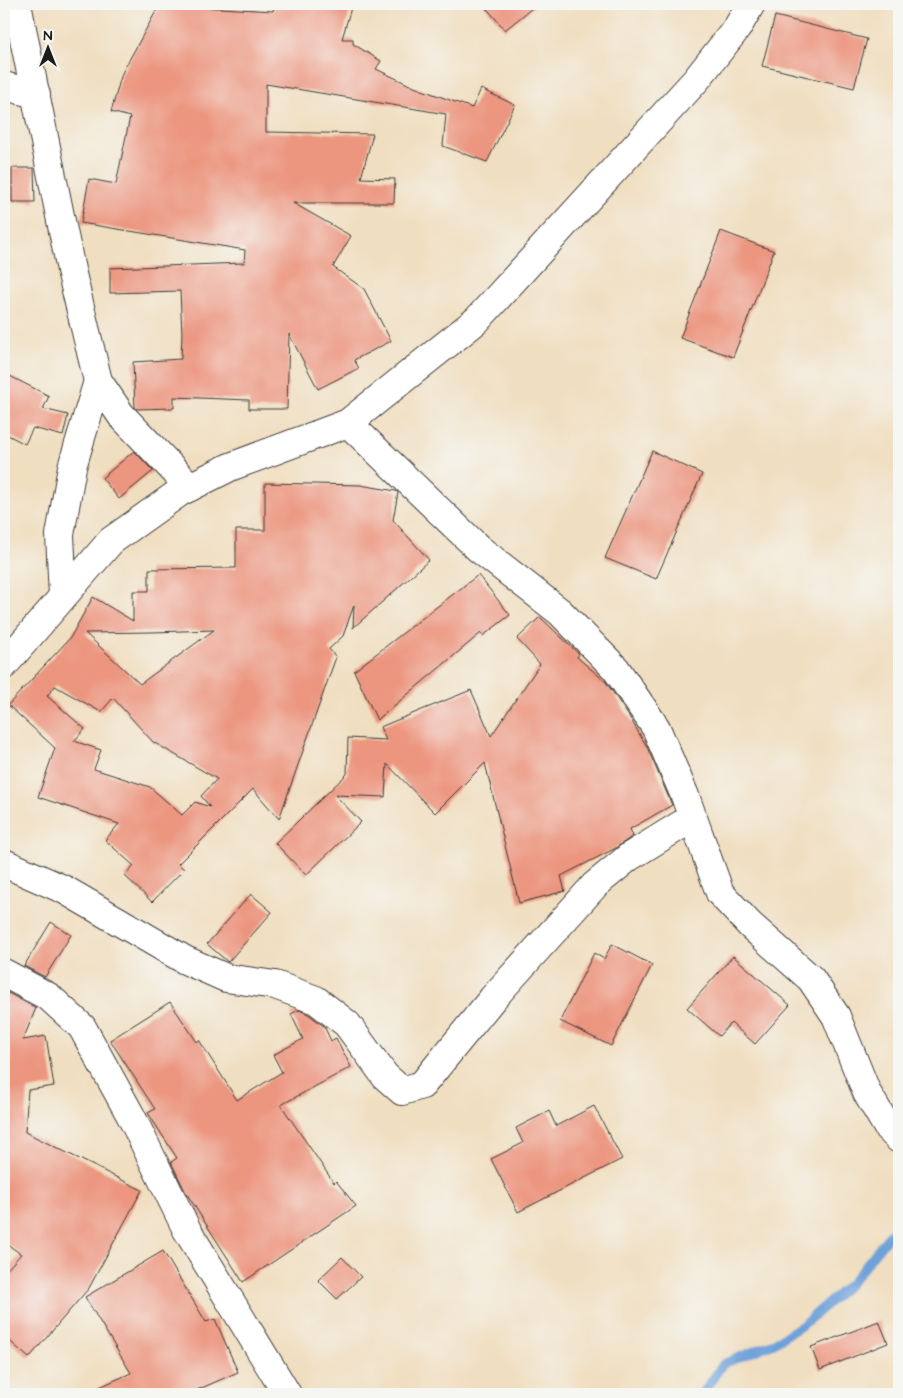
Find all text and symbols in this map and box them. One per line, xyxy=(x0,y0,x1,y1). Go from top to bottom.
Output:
north arrow xyxy=(22,22,72,72)
text: N xyxy=(44,26,53,46)

